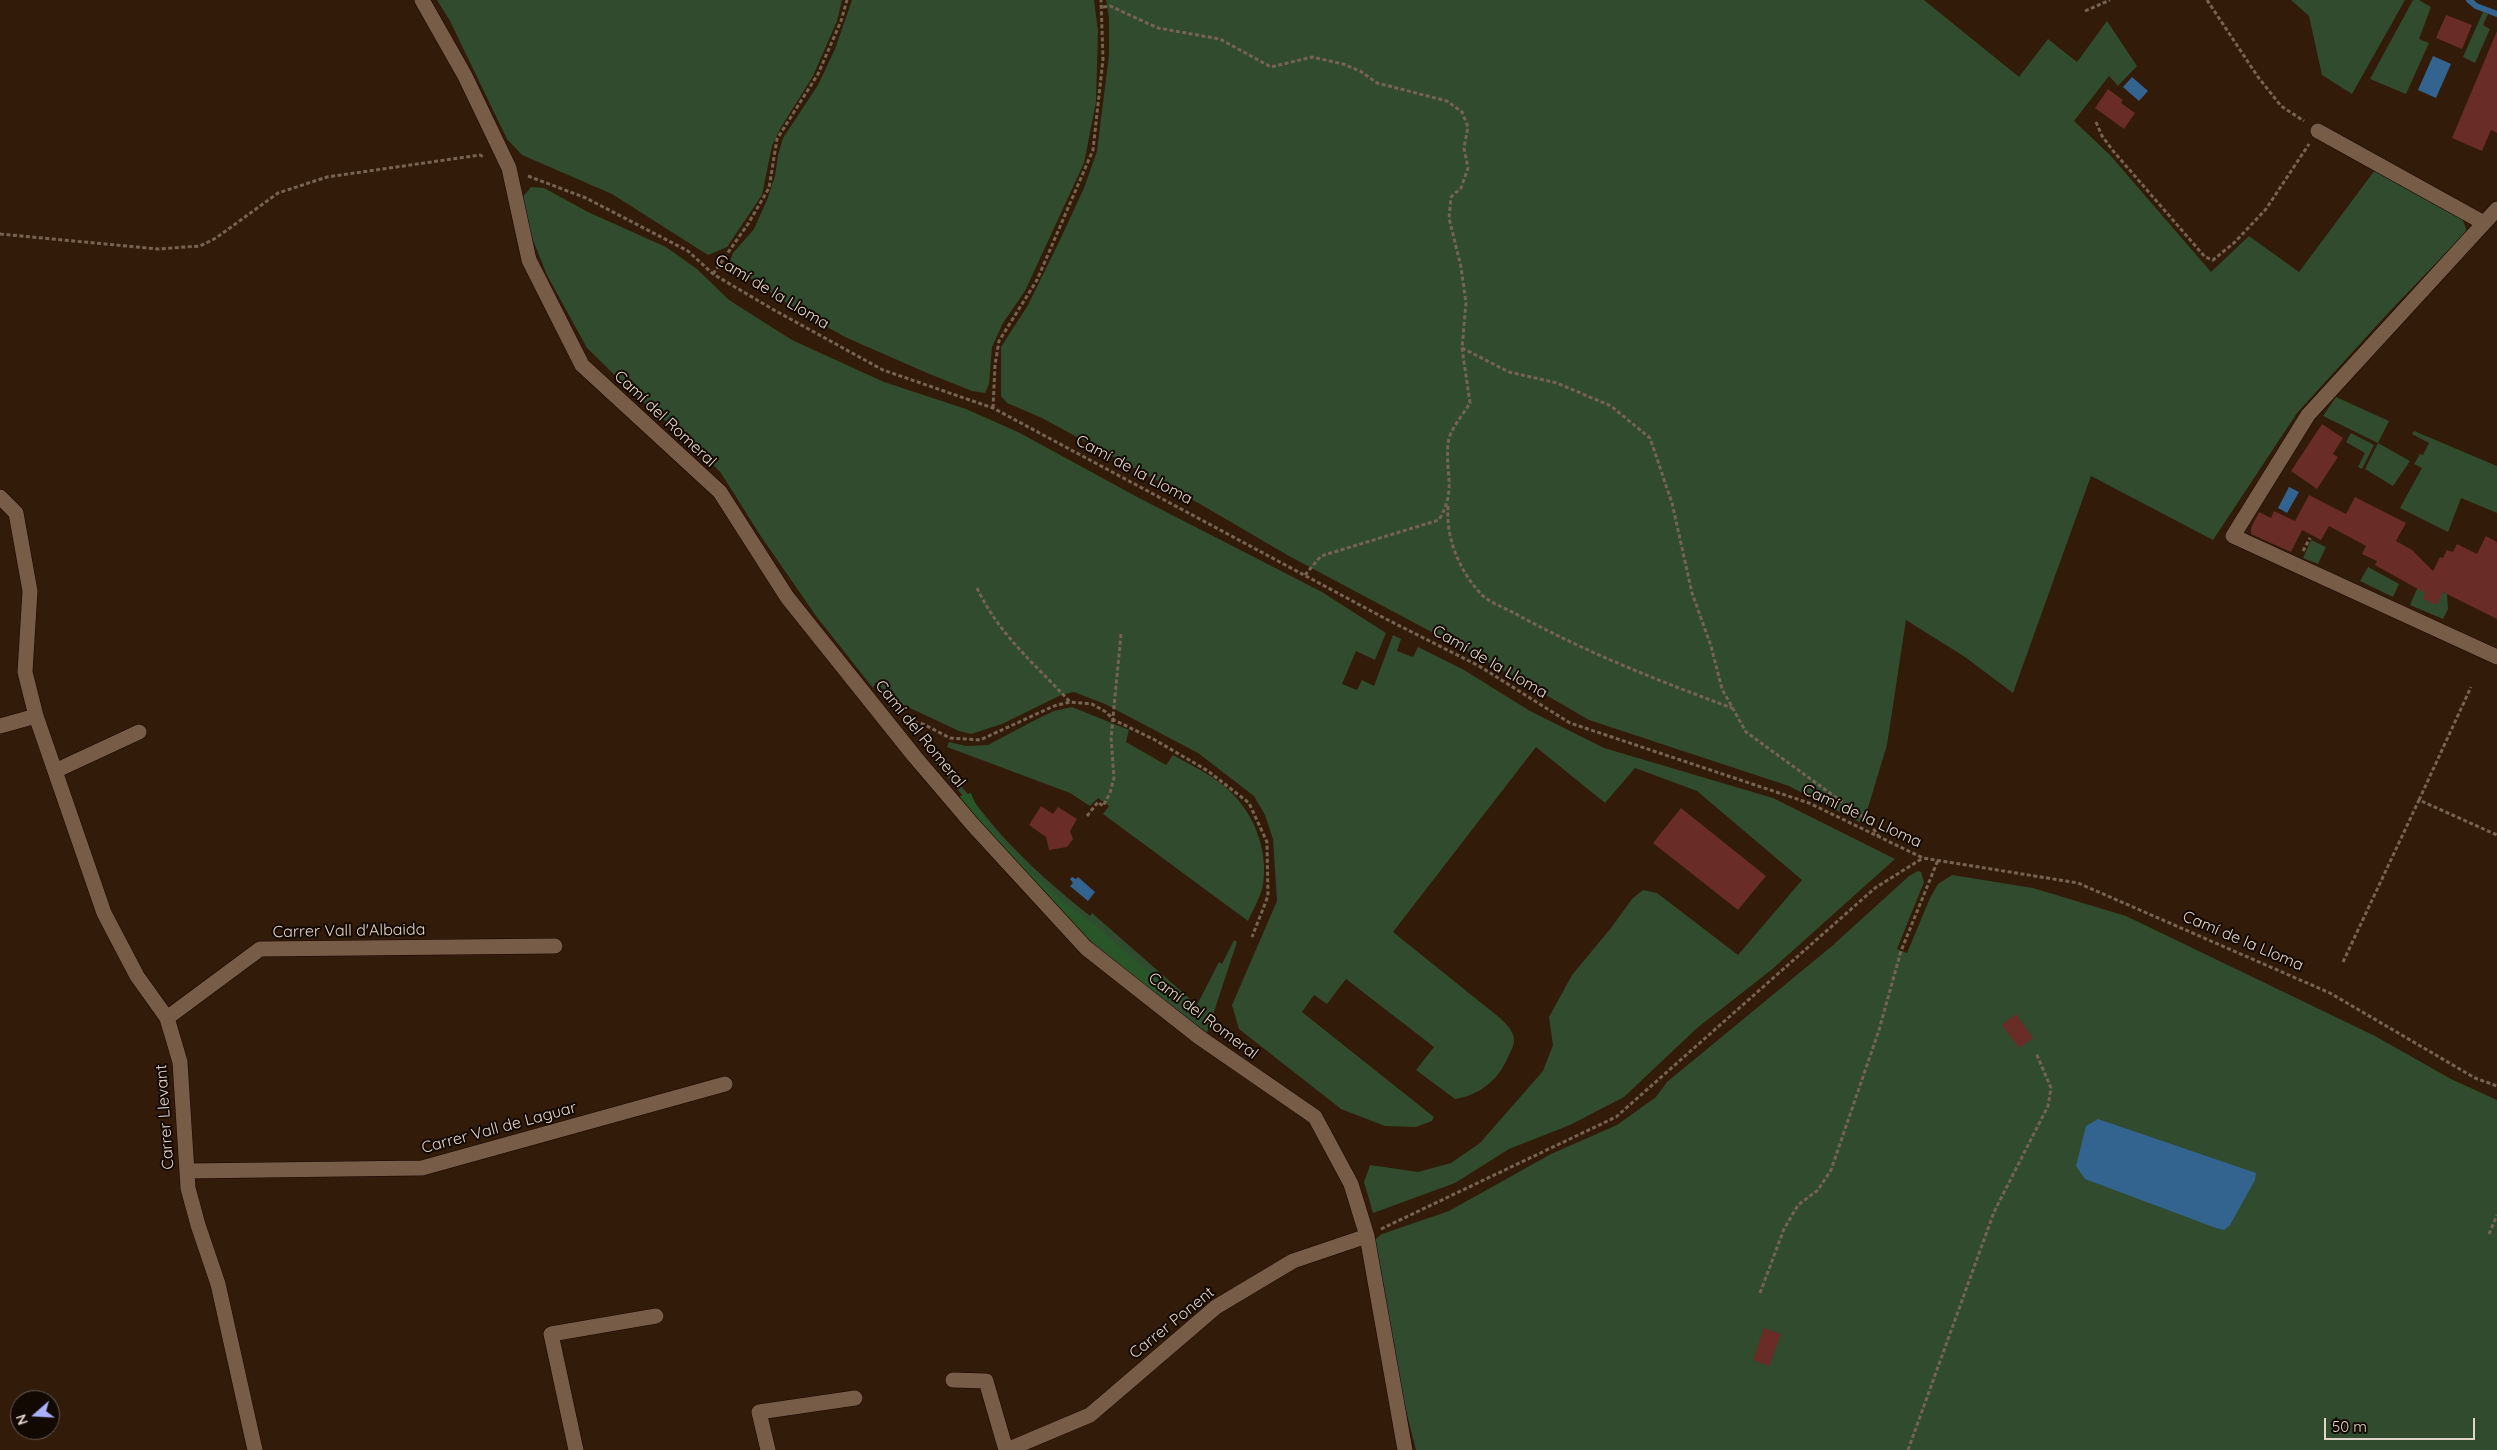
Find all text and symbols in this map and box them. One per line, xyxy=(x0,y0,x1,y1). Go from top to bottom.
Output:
street label: Camí de la Lloma xyxy=(712,250,832,334)
street label: Camí del Romeral xyxy=(610,367,720,471)
street label: Camí de la Lloma xyxy=(1072,431,1196,509)
street label: Camí de la Lloma xyxy=(1429,621,1551,703)
street label: Camí del Romeral xyxy=(871,676,969,792)
street label: Camí de la Lloma xyxy=(1799,780,1925,852)
street label: Camí de la Lloma xyxy=(2180,907,2306,975)
street label: Carrer Vall d'Albaida xyxy=(273,920,425,942)
street label: Camí del Romeral xyxy=(1144,968,1262,1064)
street label: Carrer Llevant xyxy=(152,1064,178,1170)
street label: Carrer Vall de Laguar xyxy=(419,1098,579,1158)
street label: Carrer Ponent xyxy=(1126,1283,1218,1363)
north arrow xyxy=(10,1390,60,1440)
scale bar xyxy=(2327,1408,2478,1440)
text: N xyxy=(12,1412,32,1427)
text: 50 m xyxy=(2332,1417,2367,1436)

